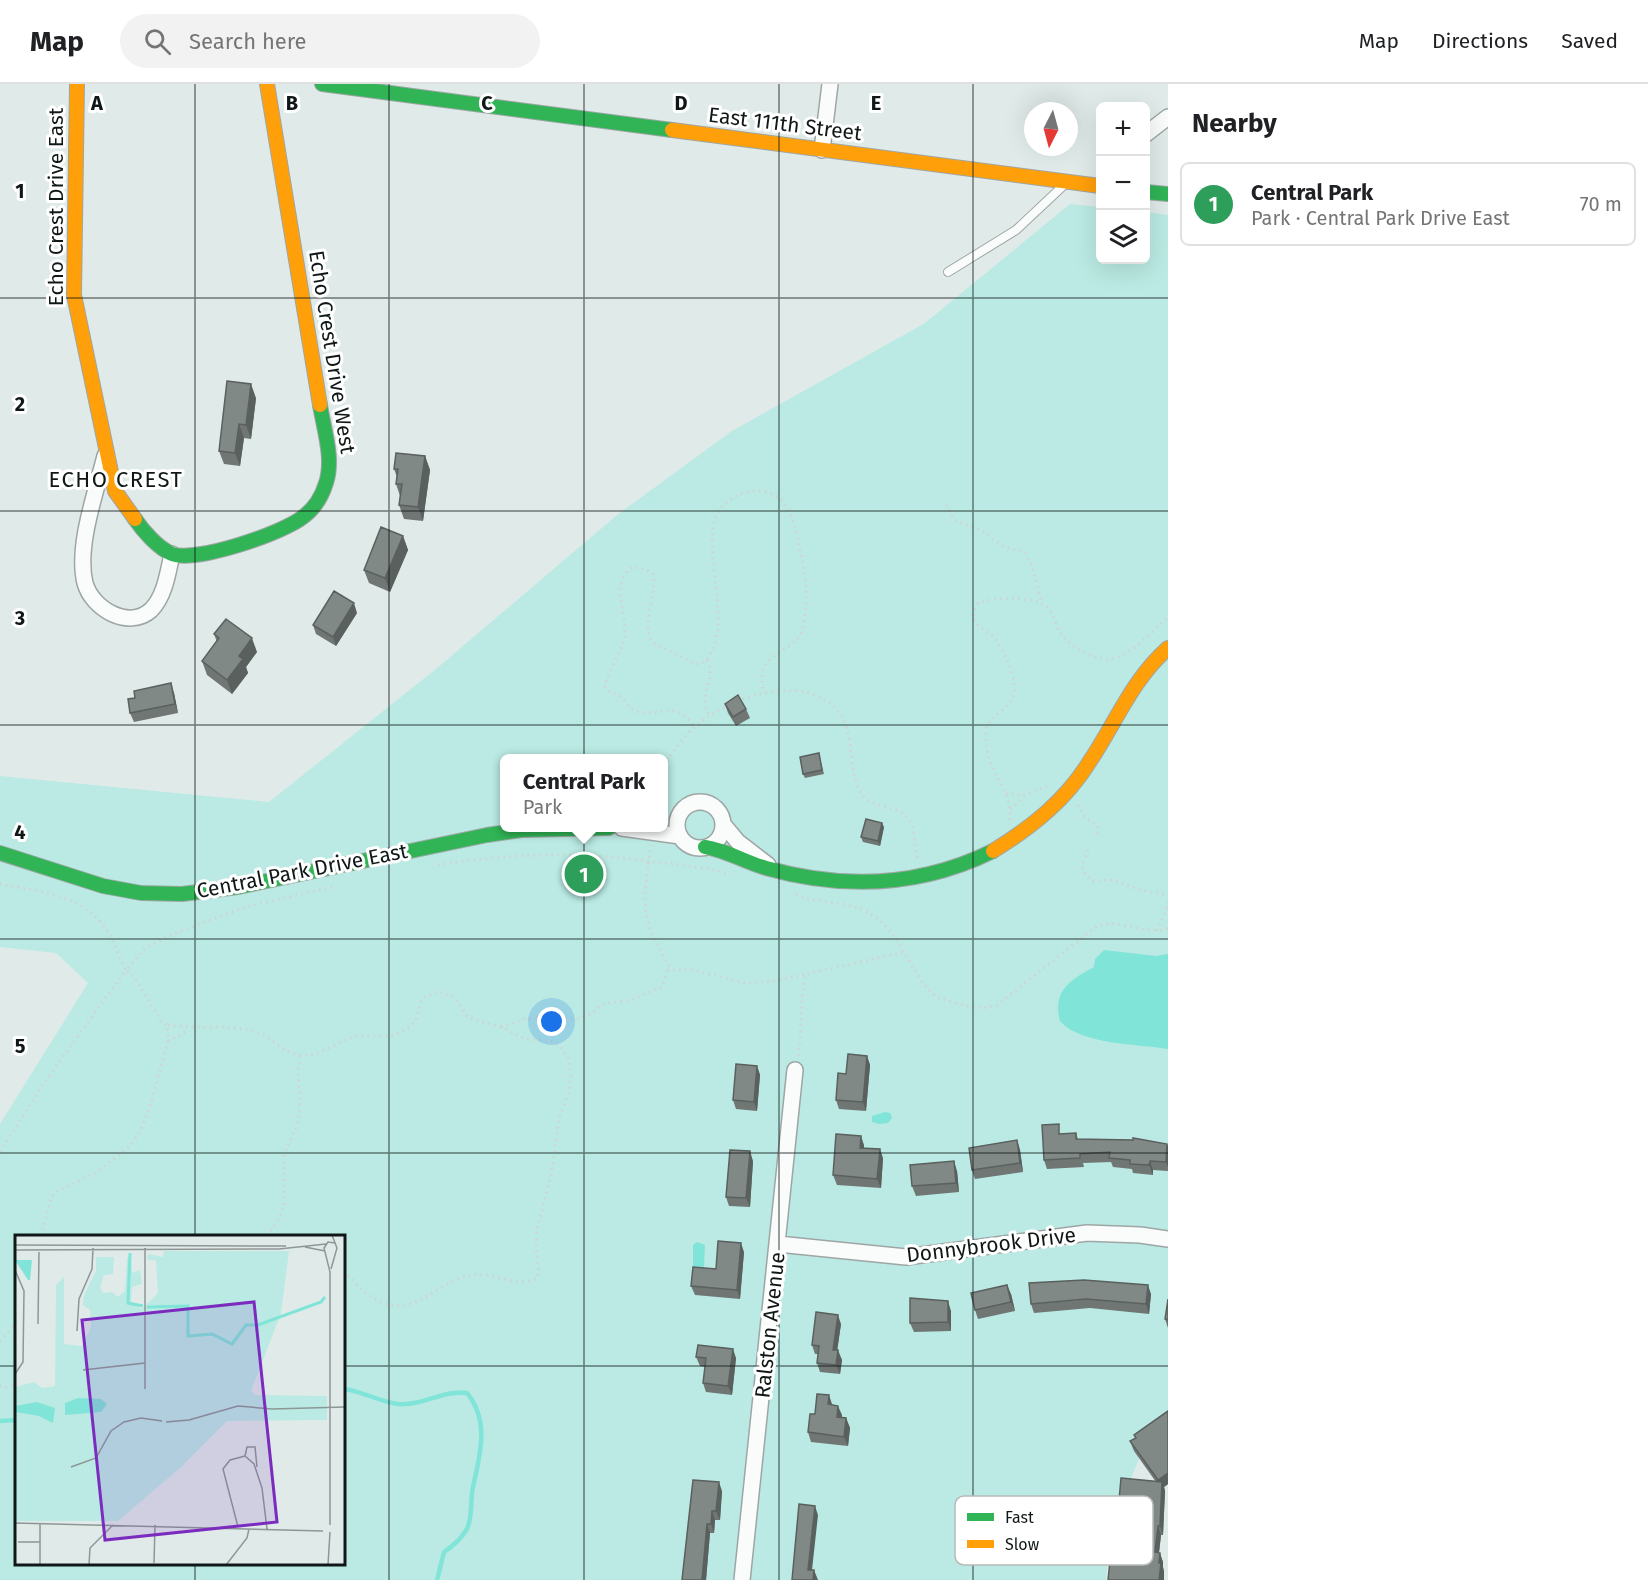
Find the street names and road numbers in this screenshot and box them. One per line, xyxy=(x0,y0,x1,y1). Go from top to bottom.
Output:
street label: East 111th Street xyxy=(707,102,864,146)
street label: Echo Crest Drive East xyxy=(43,107,69,306)
street label: Echo Crest Drive West xyxy=(303,249,361,456)
street label: Central Park Drive East xyxy=(194,838,410,904)
street label: Donnybrook Drive xyxy=(905,1222,1077,1268)
street label: Ralston Avenue xyxy=(749,1251,791,1399)

